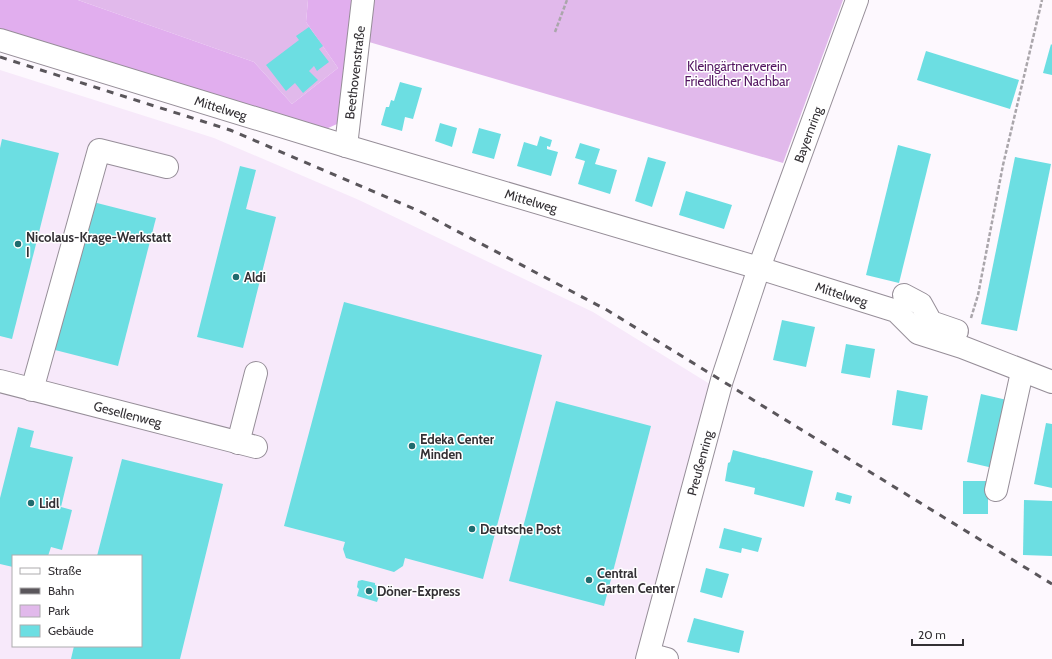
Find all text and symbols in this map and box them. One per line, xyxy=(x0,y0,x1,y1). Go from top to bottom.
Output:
street label: Beethovenstraße xyxy=(341,25,368,120)
park label: Kleingärtnerverein Friedlicher Nachbar xyxy=(684,58,790,89)
street label: Mittelweg xyxy=(193,92,250,123)
street label: Bayernring xyxy=(790,104,826,165)
street label: Mittelweg xyxy=(503,185,560,216)
place label: Nicolaus-Krage-Werkstatt I xyxy=(26,229,172,260)
marker: Nicolaus-Krage-Werkstatt I xyxy=(13,239,23,249)
place label: Aldi xyxy=(244,269,266,285)
marker: Aldi xyxy=(231,272,241,282)
street label: Mittelweg xyxy=(813,278,870,310)
street label: Gesellenweg xyxy=(92,397,164,431)
street label: Preußenring xyxy=(683,428,716,497)
place label: Edeka Center Minden xyxy=(420,431,495,462)
marker: Edeka Center Minden xyxy=(407,441,417,451)
place label: Lidl xyxy=(39,495,60,511)
marker: Lidl xyxy=(26,498,36,508)
place label: Deutsche Post xyxy=(480,521,561,537)
marker: Deutsche Post xyxy=(467,524,477,534)
legend xyxy=(12,555,142,647)
text: Straße xyxy=(48,563,81,578)
place label: Central Garten Center xyxy=(597,565,675,596)
marker: Central Garten Center xyxy=(584,575,594,585)
text: Bahn xyxy=(48,583,74,598)
place label: Döner-Express xyxy=(377,583,461,599)
marker: Döner-Express xyxy=(364,586,374,596)
text: Park xyxy=(48,603,70,618)
scale bar xyxy=(912,621,963,647)
text: Gebäude xyxy=(48,623,94,638)
text: 20 m xyxy=(918,627,946,642)

